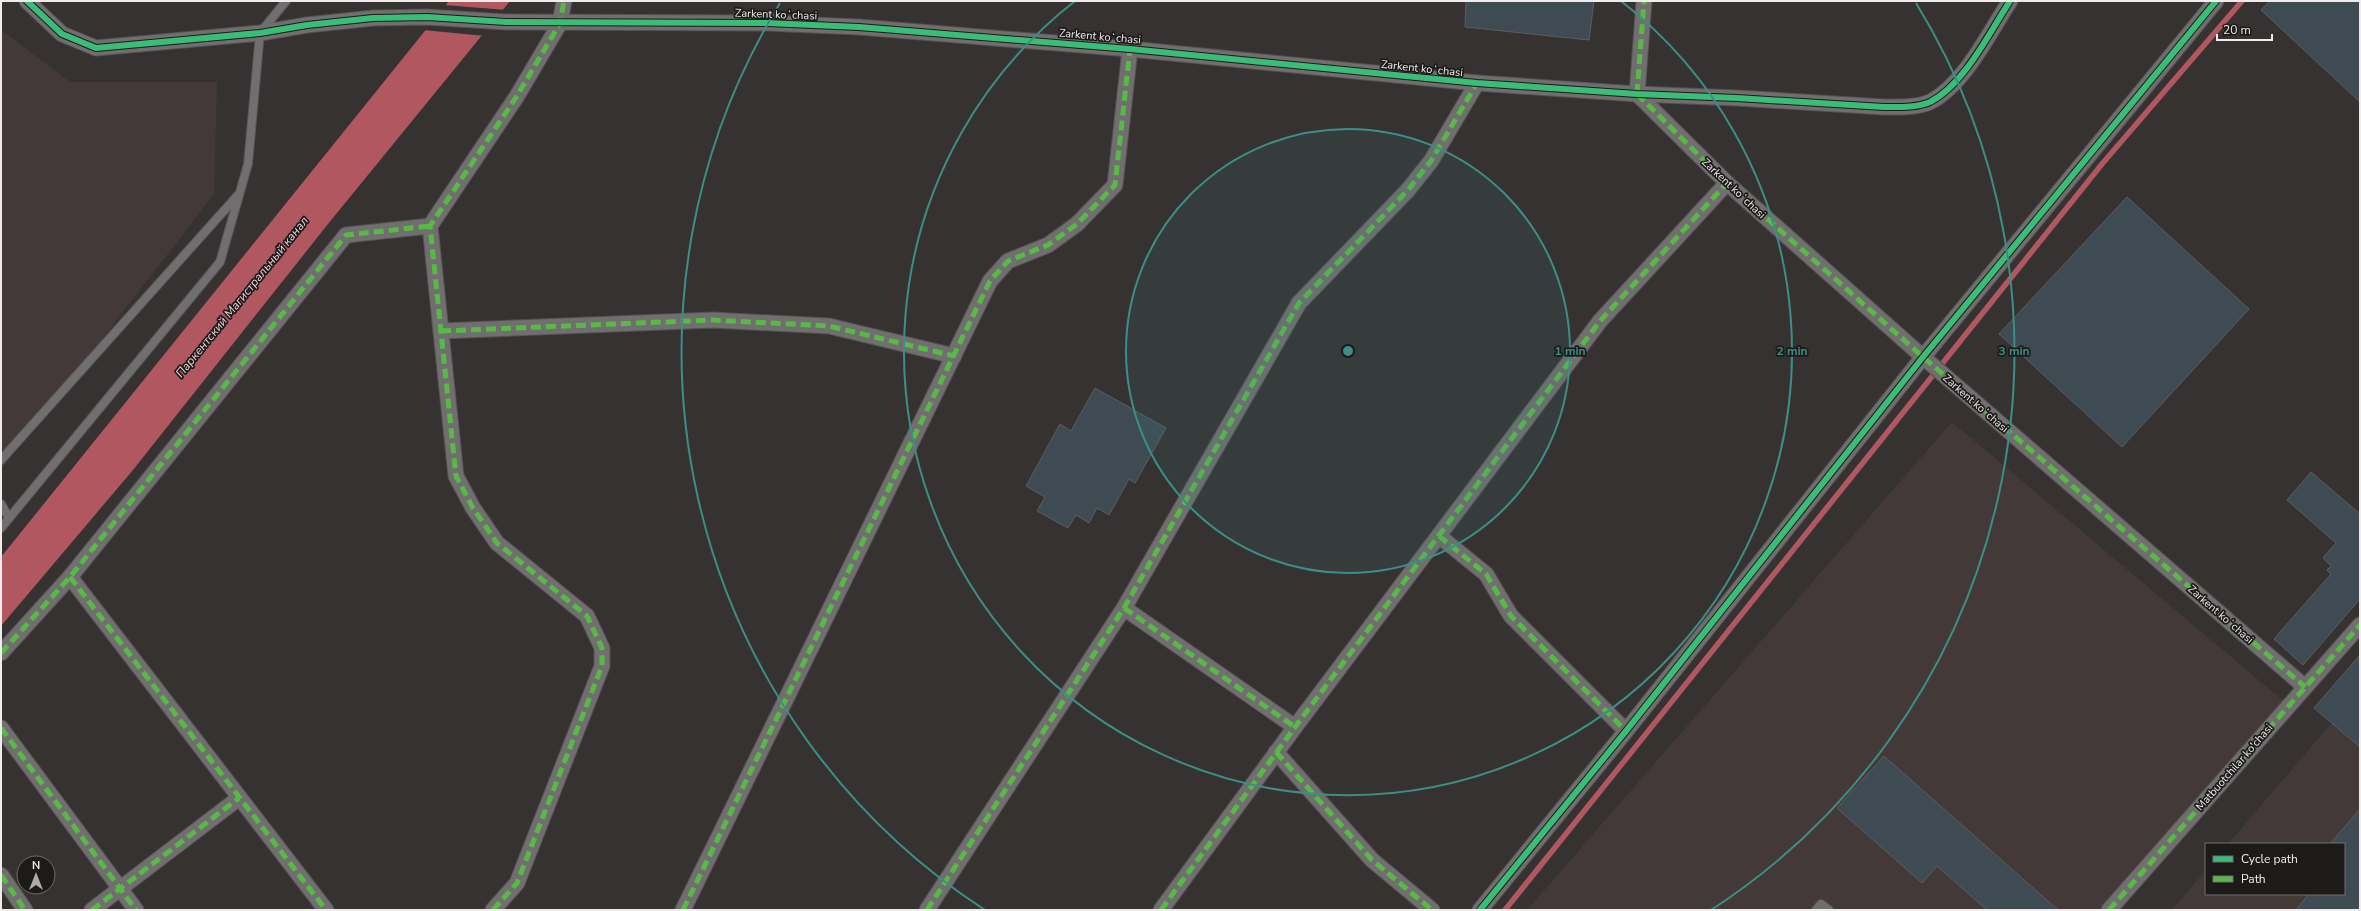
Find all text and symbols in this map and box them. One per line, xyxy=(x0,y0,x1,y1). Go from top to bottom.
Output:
street label: Zarkent koʻchasi xyxy=(735,6,817,23)
scale bar xyxy=(2217,16,2272,42)
text: 20 m xyxy=(2223,22,2251,38)
street label: Zarkent koʻchasi xyxy=(1058,25,1142,48)
street label: Zarkent koʻchasi xyxy=(1380,57,1464,80)
street label: Zarkent koʻchasi xyxy=(1698,155,1769,222)
water label: Паркентский Магистральный канал xyxy=(172,213,312,381)
text: 1 min xyxy=(1554,343,1586,359)
text: 2 min xyxy=(1776,343,1808,359)
text: 3 min xyxy=(1998,343,2030,359)
centre of rings xyxy=(1341,344,1355,358)
street label: Zarkent koʻchasi xyxy=(1940,371,2012,436)
street label: Zarkent koʻchasi xyxy=(2185,582,2257,647)
street label: Matbuotchilar ko'chasi xyxy=(2193,721,2276,814)
legend xyxy=(2205,843,2345,895)
text: Cycle path xyxy=(2241,851,2298,867)
north arrow xyxy=(16,855,56,895)
text: N xyxy=(32,858,40,873)
text: Path xyxy=(2241,871,2266,887)

